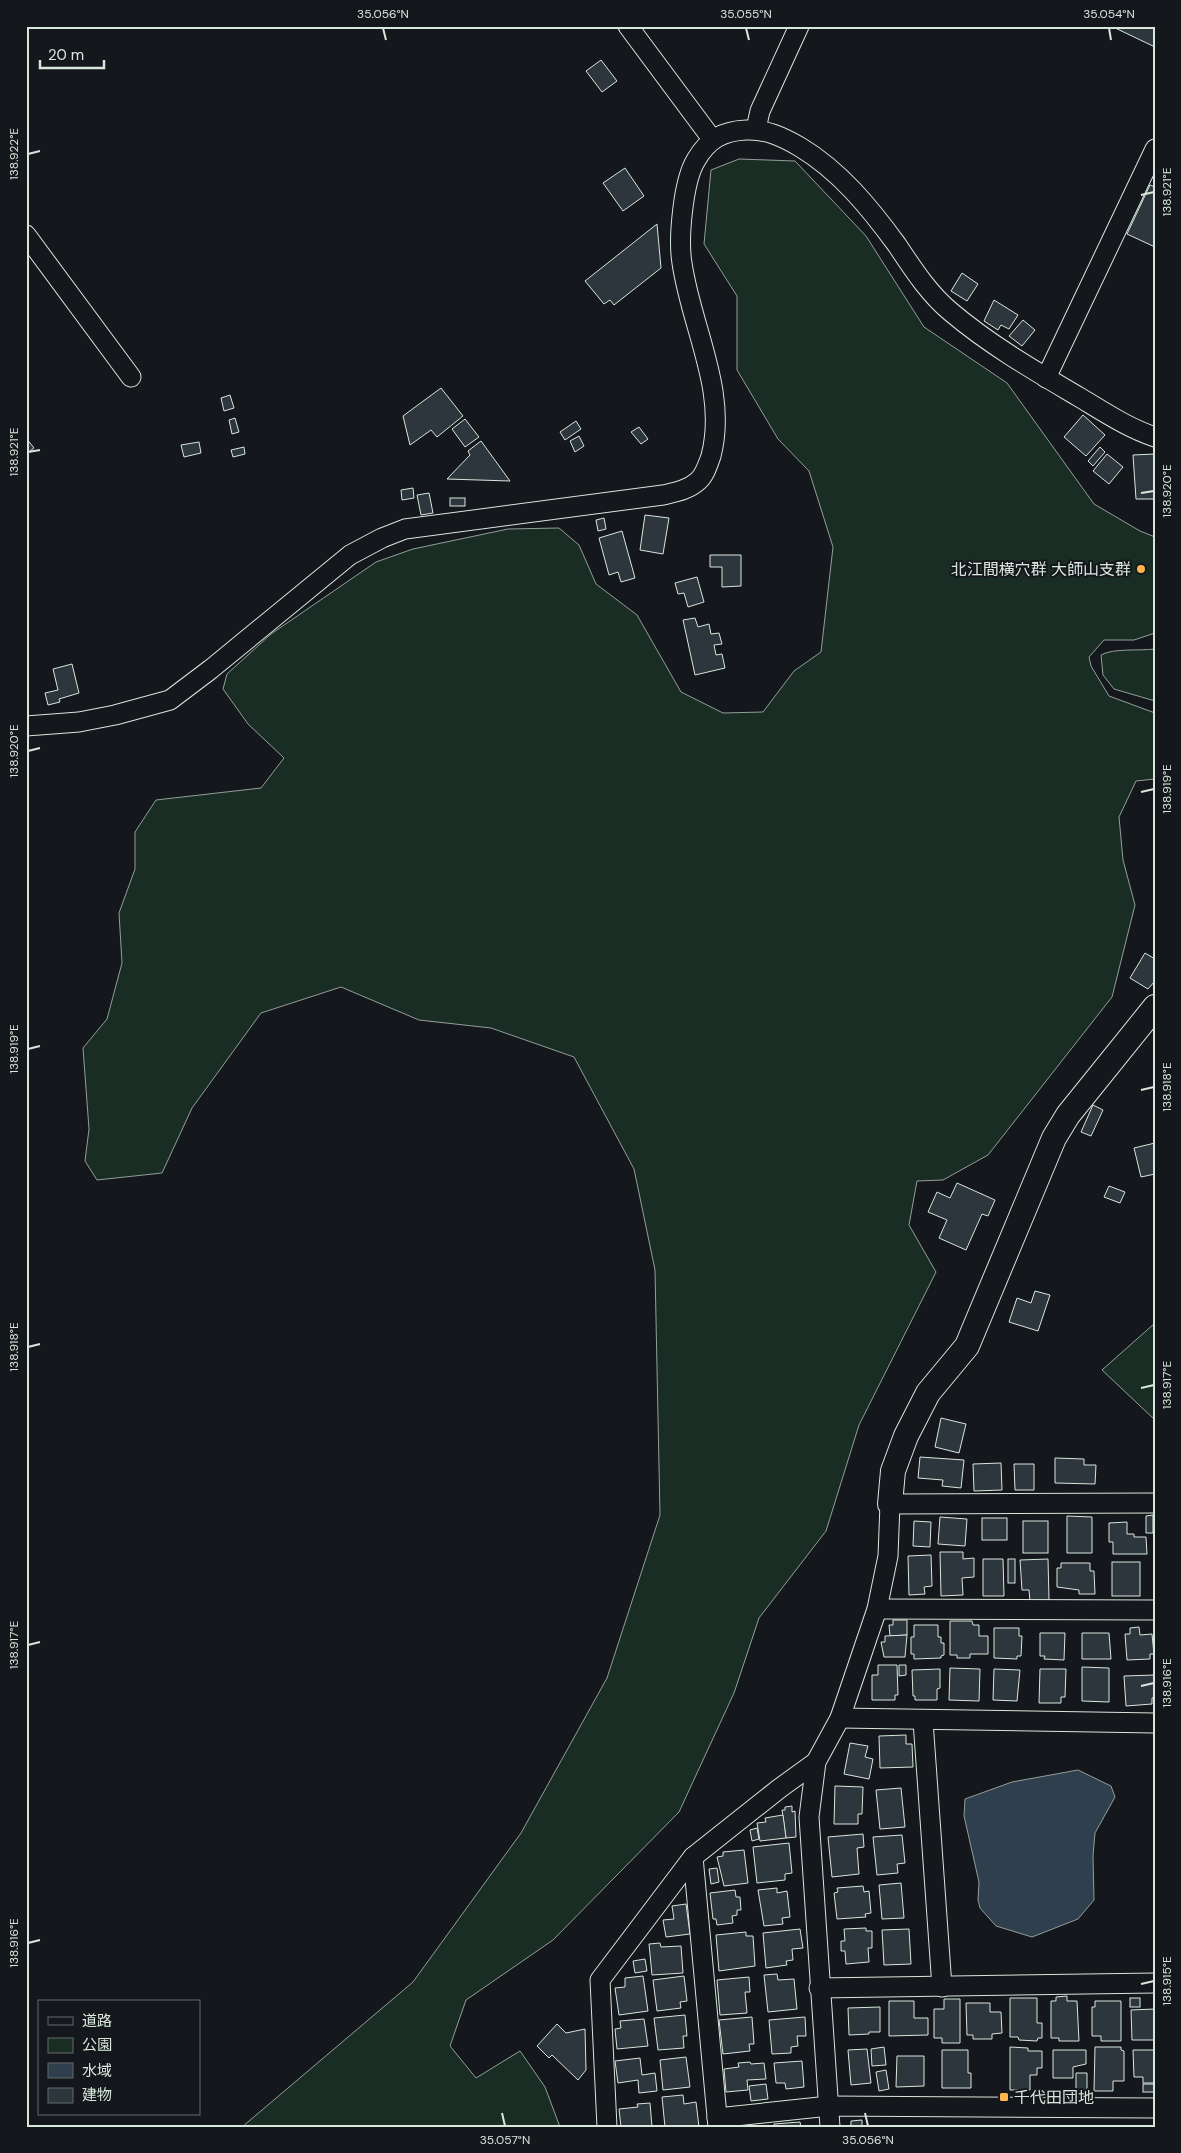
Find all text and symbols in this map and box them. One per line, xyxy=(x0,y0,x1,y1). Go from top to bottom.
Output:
text: 35.056°N xyxy=(357,6,409,22)
text: 35.055°N xyxy=(720,6,772,22)
text: 35.054°N xyxy=(1083,6,1135,22)
scale bar xyxy=(40,38,104,70)
text: 20 m xyxy=(48,45,84,65)
text: 138.922°E xyxy=(6,128,22,180)
text: 138.921°E xyxy=(1159,167,1175,217)
text: 138.921°E xyxy=(6,427,22,477)
text: 138.920°E xyxy=(1159,464,1175,518)
place label: 北江間横穴群 大師山支群 xyxy=(951,559,1131,580)
marker: 北江間横穴群 大師山支群 xyxy=(1135,563,1147,575)
text: 138.920°E xyxy=(6,724,22,778)
text: 138.919°E xyxy=(1159,764,1175,814)
text: 138.919°E xyxy=(6,1024,22,1074)
text: 138.918°E xyxy=(1159,1062,1175,1112)
text: 138.918°E xyxy=(6,1322,22,1372)
text: 138.917°E xyxy=(1159,1361,1175,1409)
text: 138.917°E xyxy=(6,1621,22,1669)
text: 138.916°E xyxy=(1159,1658,1175,1708)
text: 138.916°E xyxy=(6,1918,22,1968)
text: 138.915°E xyxy=(1159,1956,1175,2006)
legend xyxy=(38,2000,200,2116)
text: 道路 xyxy=(82,2011,112,2031)
text: 公園 xyxy=(82,2035,112,2055)
text: 水域 xyxy=(82,2061,112,2081)
text: 建物 xyxy=(82,2085,112,2105)
place label: 千代田団地 xyxy=(1014,2087,1094,2108)
marker: 千代田団地 xyxy=(998,2091,1010,2103)
text: 35.057°N xyxy=(480,2132,530,2148)
text: 35.056°N xyxy=(842,2132,894,2148)

